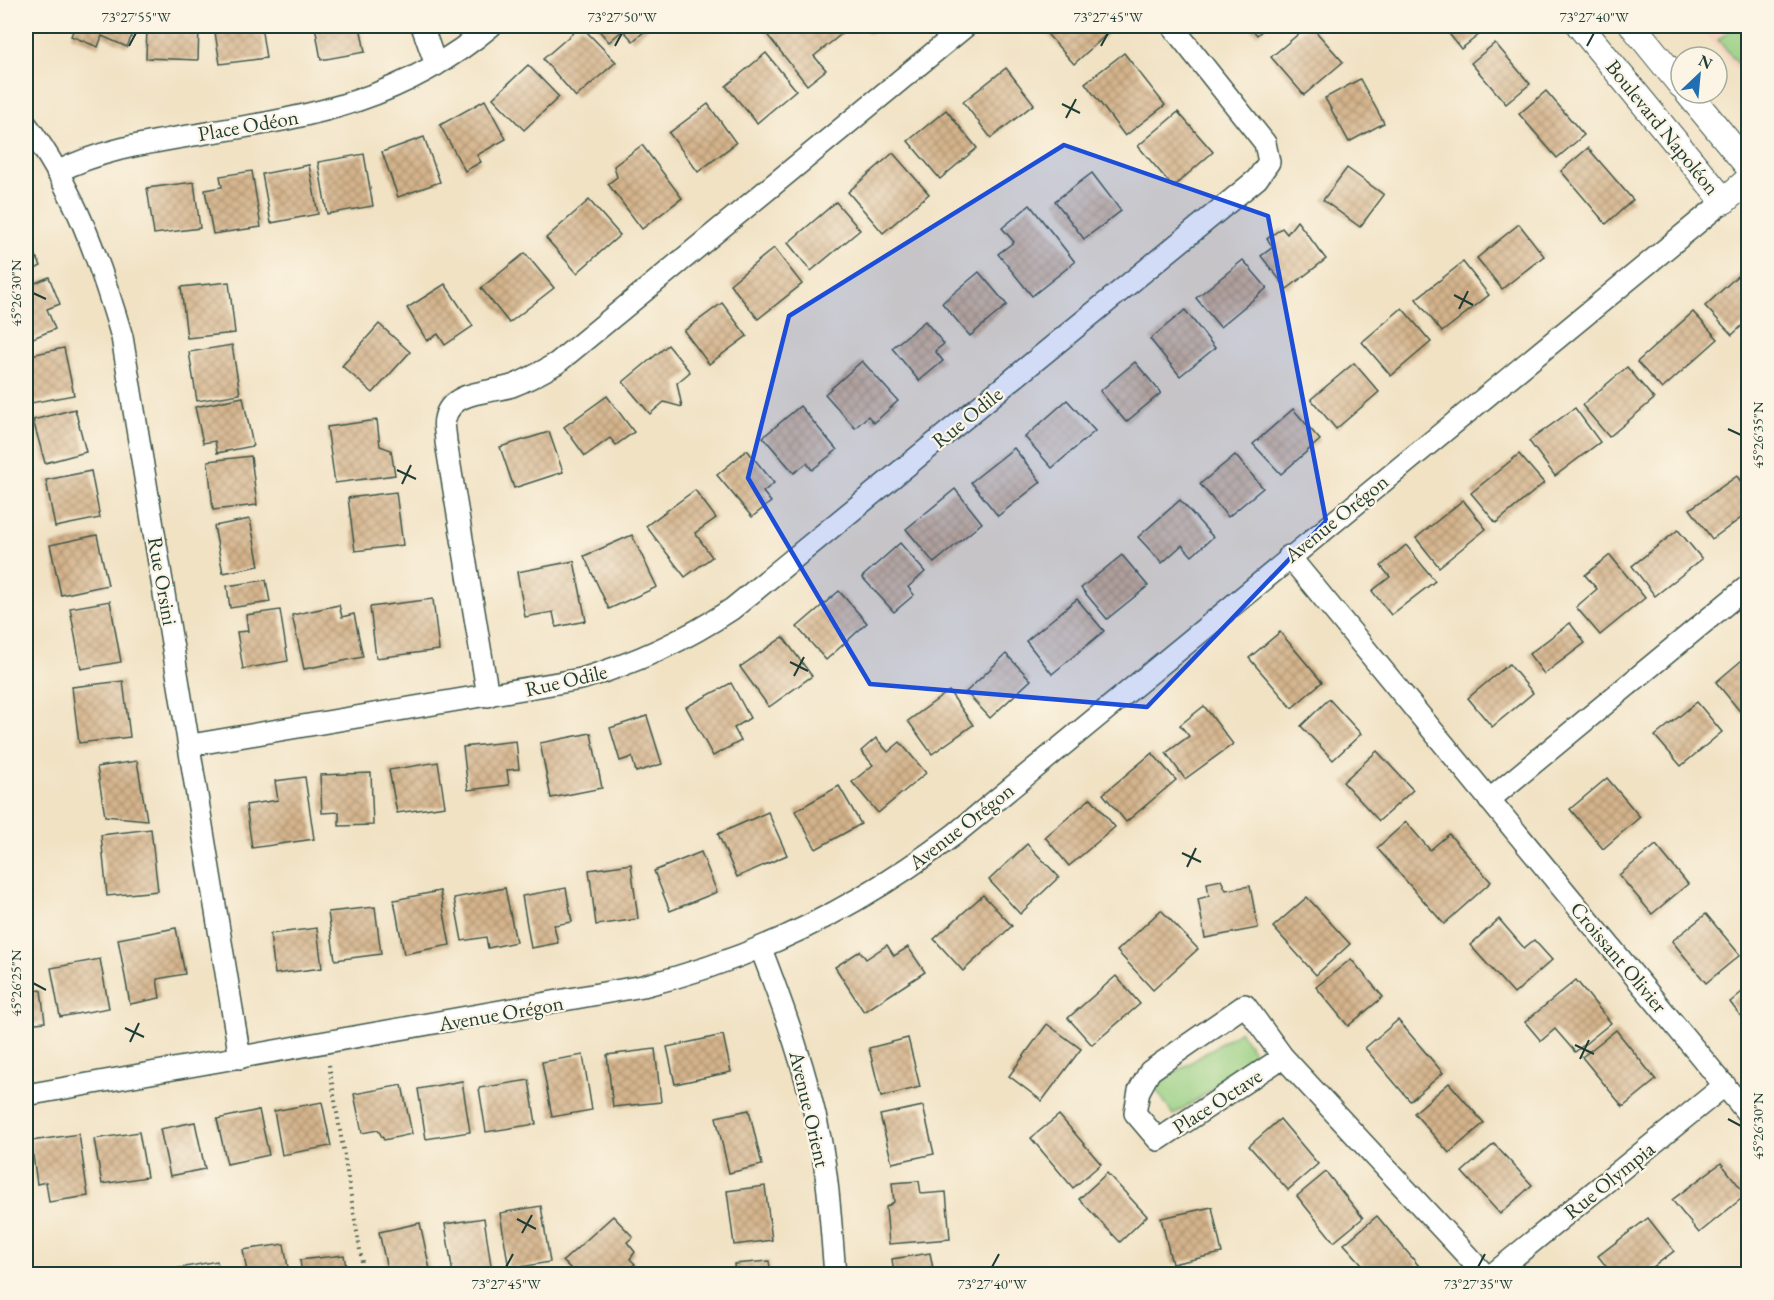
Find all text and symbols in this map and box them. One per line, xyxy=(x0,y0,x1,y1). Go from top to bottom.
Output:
text: 73°27'55"W xyxy=(101,7,171,26)
text: 73°27'50"W xyxy=(587,7,657,26)
text: 73°27'45"W xyxy=(1073,7,1143,26)
text: 73°27'40"W xyxy=(1559,7,1629,26)
north arrow xyxy=(1669,45,1729,105)
street label: Boulevard Napoléon xyxy=(1601,54,1725,200)
street label: Place Odéon xyxy=(196,103,300,147)
text: 45°26'30"N xyxy=(6,259,25,327)
street label: Rue Odile xyxy=(926,380,1008,454)
text: 45°26'35"N xyxy=(1748,401,1767,469)
street label: Avenue Orégon xyxy=(1278,468,1394,569)
street label: Rue Orsini xyxy=(142,535,184,627)
street label: Rue Odile xyxy=(522,657,610,703)
street label: Avenue Orégon xyxy=(902,776,1019,876)
street label: Croissant Olivier xyxy=(1565,896,1673,1018)
text: 45°26'25"N xyxy=(6,949,25,1017)
street label: Avenue Orégon xyxy=(435,989,566,1037)
street label: Avenue Orient xyxy=(783,1047,837,1170)
street label: Place Octave xyxy=(1167,1062,1267,1140)
text: 45°26'30"N xyxy=(1748,1092,1767,1160)
street label: Rue Olympia xyxy=(1558,1135,1661,1225)
text: 73°27'45"W xyxy=(471,1274,541,1293)
text: 73°27'40"W xyxy=(957,1274,1027,1293)
text: 73°27'35"W xyxy=(1443,1274,1513,1293)

